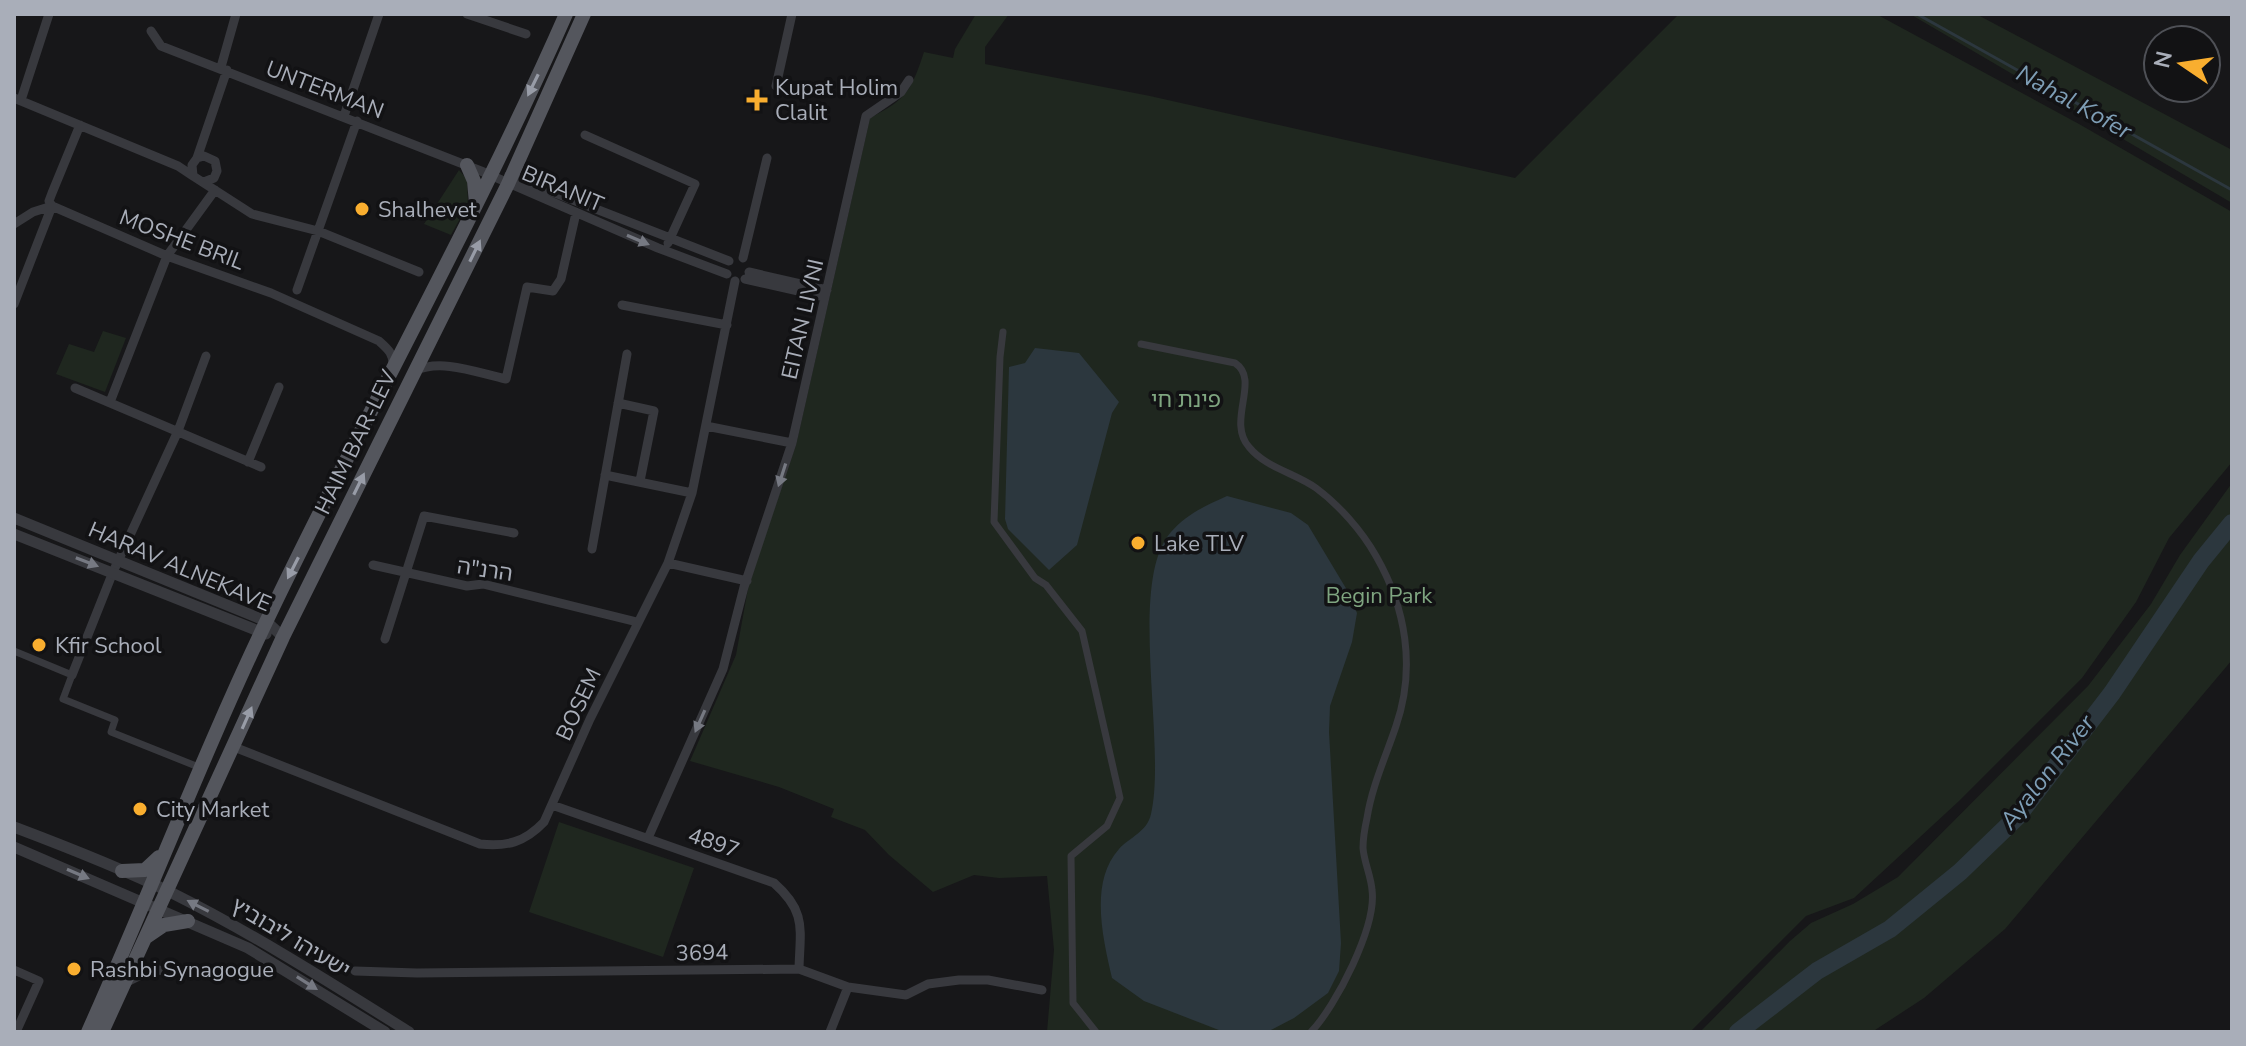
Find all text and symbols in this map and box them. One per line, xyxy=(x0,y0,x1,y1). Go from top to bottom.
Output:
north arrow xyxy=(2142,24,2222,104)
text: N xyxy=(2147,48,2180,71)
street label: UNTERMAN xyxy=(261,54,388,126)
water label: Nahal Kofer xyxy=(2011,57,2139,147)
one-way arrow xyxy=(526,73,540,96)
place label: Kupat Holim Clalit xyxy=(775,73,898,128)
marker: Kupat Holim Clalit xyxy=(746,89,768,111)
street label: BIRANIT xyxy=(517,158,609,220)
place label: Shalhevet xyxy=(378,195,477,225)
marker: Shalhevet xyxy=(353,200,371,218)
street label: MOSHE BRIL xyxy=(115,202,248,278)
one-way arrow xyxy=(627,233,650,246)
one-way arrow xyxy=(468,239,481,262)
street label: EITAN LIVNI xyxy=(775,256,831,382)
street label: HAIM BAR-LEV xyxy=(308,365,404,520)
park label: פינת חי xyxy=(1151,385,1221,415)
one-way arrow xyxy=(775,463,787,487)
one-way arrow xyxy=(352,472,366,495)
street label: HARAV ALNEKAVE xyxy=(84,515,276,619)
place label: Lake TLV xyxy=(1154,529,1245,559)
marker: Lake TLV xyxy=(1129,534,1147,552)
street label: הרנ"ה xyxy=(455,551,515,589)
one-way arrow xyxy=(75,556,99,569)
one-way arrow xyxy=(286,557,300,580)
park label: Begin Park xyxy=(1326,581,1433,611)
place label: Kfir School xyxy=(55,631,162,661)
marker: Kfir School xyxy=(30,636,48,654)
street label: BOSEM xyxy=(549,663,609,746)
one-way arrow xyxy=(240,706,253,730)
water label: Ayalon River xyxy=(1992,707,2103,837)
one-way arrow xyxy=(693,709,706,733)
place label: City Market xyxy=(156,795,269,825)
marker: City Market xyxy=(131,800,149,818)
street label: 4897 xyxy=(684,820,744,866)
one-way arrow xyxy=(66,867,90,880)
street label: ישעיהו ליבוביץ xyxy=(225,890,356,985)
one-way arrow xyxy=(186,900,209,913)
street label: 3694 xyxy=(675,938,729,968)
place label: Rashbi Synagogue xyxy=(90,955,274,985)
marker: Rashbi Synagogue xyxy=(65,960,83,978)
one-way arrow xyxy=(296,975,318,989)

